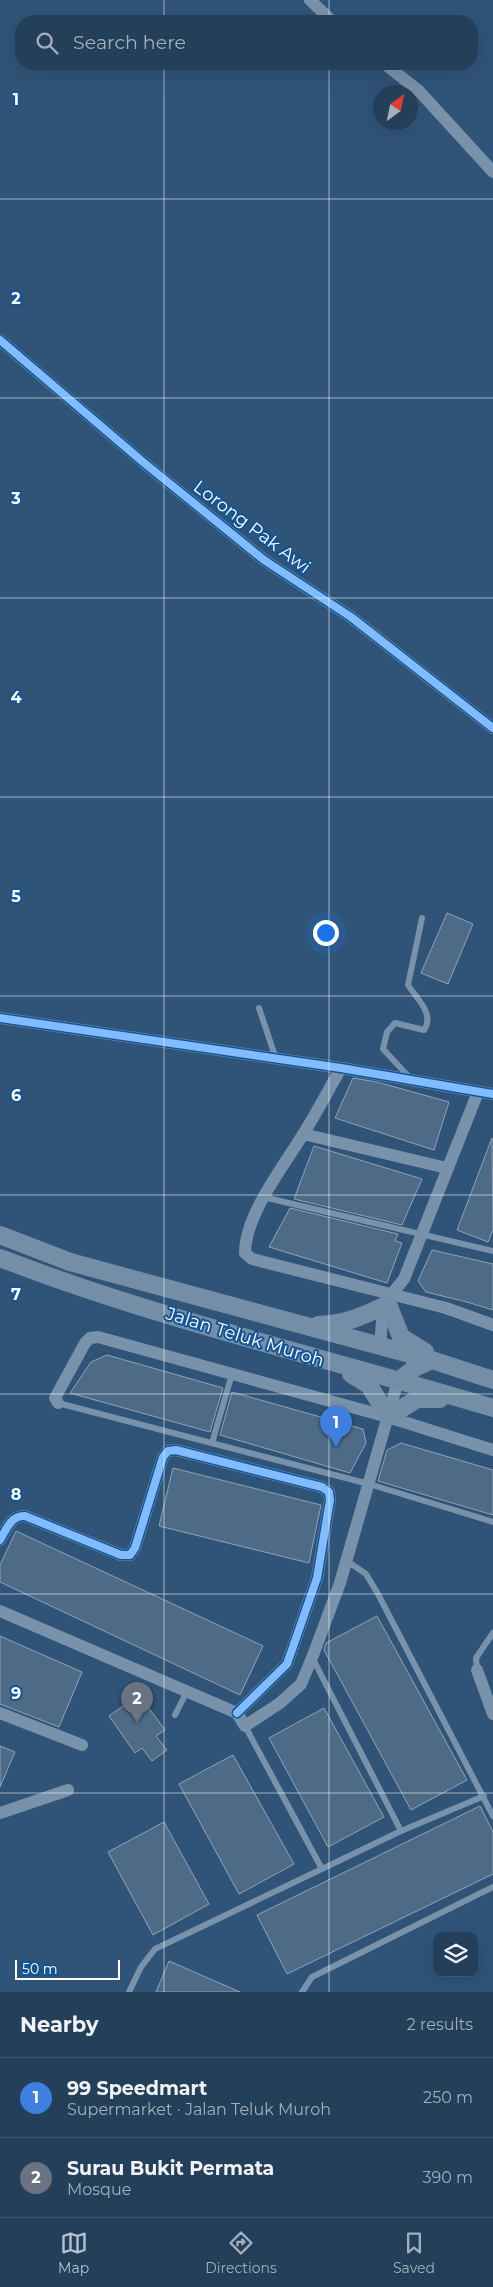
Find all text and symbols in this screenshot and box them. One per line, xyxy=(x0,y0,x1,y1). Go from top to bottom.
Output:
search box xyxy=(15,15,478,70)
icon: search xyxy=(33,29,61,57)
text: Search here xyxy=(73,31,186,54)
north arrow xyxy=(373,85,418,130)
text: 1 xyxy=(13,90,19,109)
text: 2 xyxy=(11,289,21,308)
street label: Lorong Pak Awi xyxy=(189,476,315,578)
text: 3 xyxy=(10,489,21,508)
text: 4 xyxy=(10,688,22,707)
text: 5 xyxy=(11,887,21,906)
your location xyxy=(313,920,339,946)
text: 6 xyxy=(11,1086,21,1105)
text: 7 xyxy=(11,1285,21,1304)
street label: Jalan Teluk Muroh xyxy=(162,1302,327,1372)
pin: 1 xyxy=(320,1406,352,1447)
text: 8 xyxy=(11,1485,21,1504)
pin: 2 xyxy=(121,1682,153,1723)
text: 9 xyxy=(11,1684,21,1703)
map controls xyxy=(433,1932,478,1977)
button: layers xyxy=(433,1932,478,1977)
scale bar xyxy=(15,1957,120,1980)
text: 50 m xyxy=(22,1960,58,1978)
text: Nearby xyxy=(20,2012,99,2037)
text: 2 results xyxy=(407,2015,473,2034)
text: 99 Speedmart xyxy=(67,2077,207,2100)
text: 1 xyxy=(33,2088,39,2107)
text: 250 m xyxy=(423,2088,473,2107)
text: Supermarket · Jalan Teluk Muroh xyxy=(67,2100,331,2119)
text: Surau Bukit Permata xyxy=(67,2157,274,2180)
text: 2 xyxy=(31,2168,41,2187)
text: 390 m xyxy=(422,2168,473,2187)
text: Mosque xyxy=(67,2180,131,2199)
tab: Map xyxy=(58,2229,89,2277)
tab: Directions xyxy=(205,2229,277,2277)
tab: Saved xyxy=(393,2229,435,2277)

